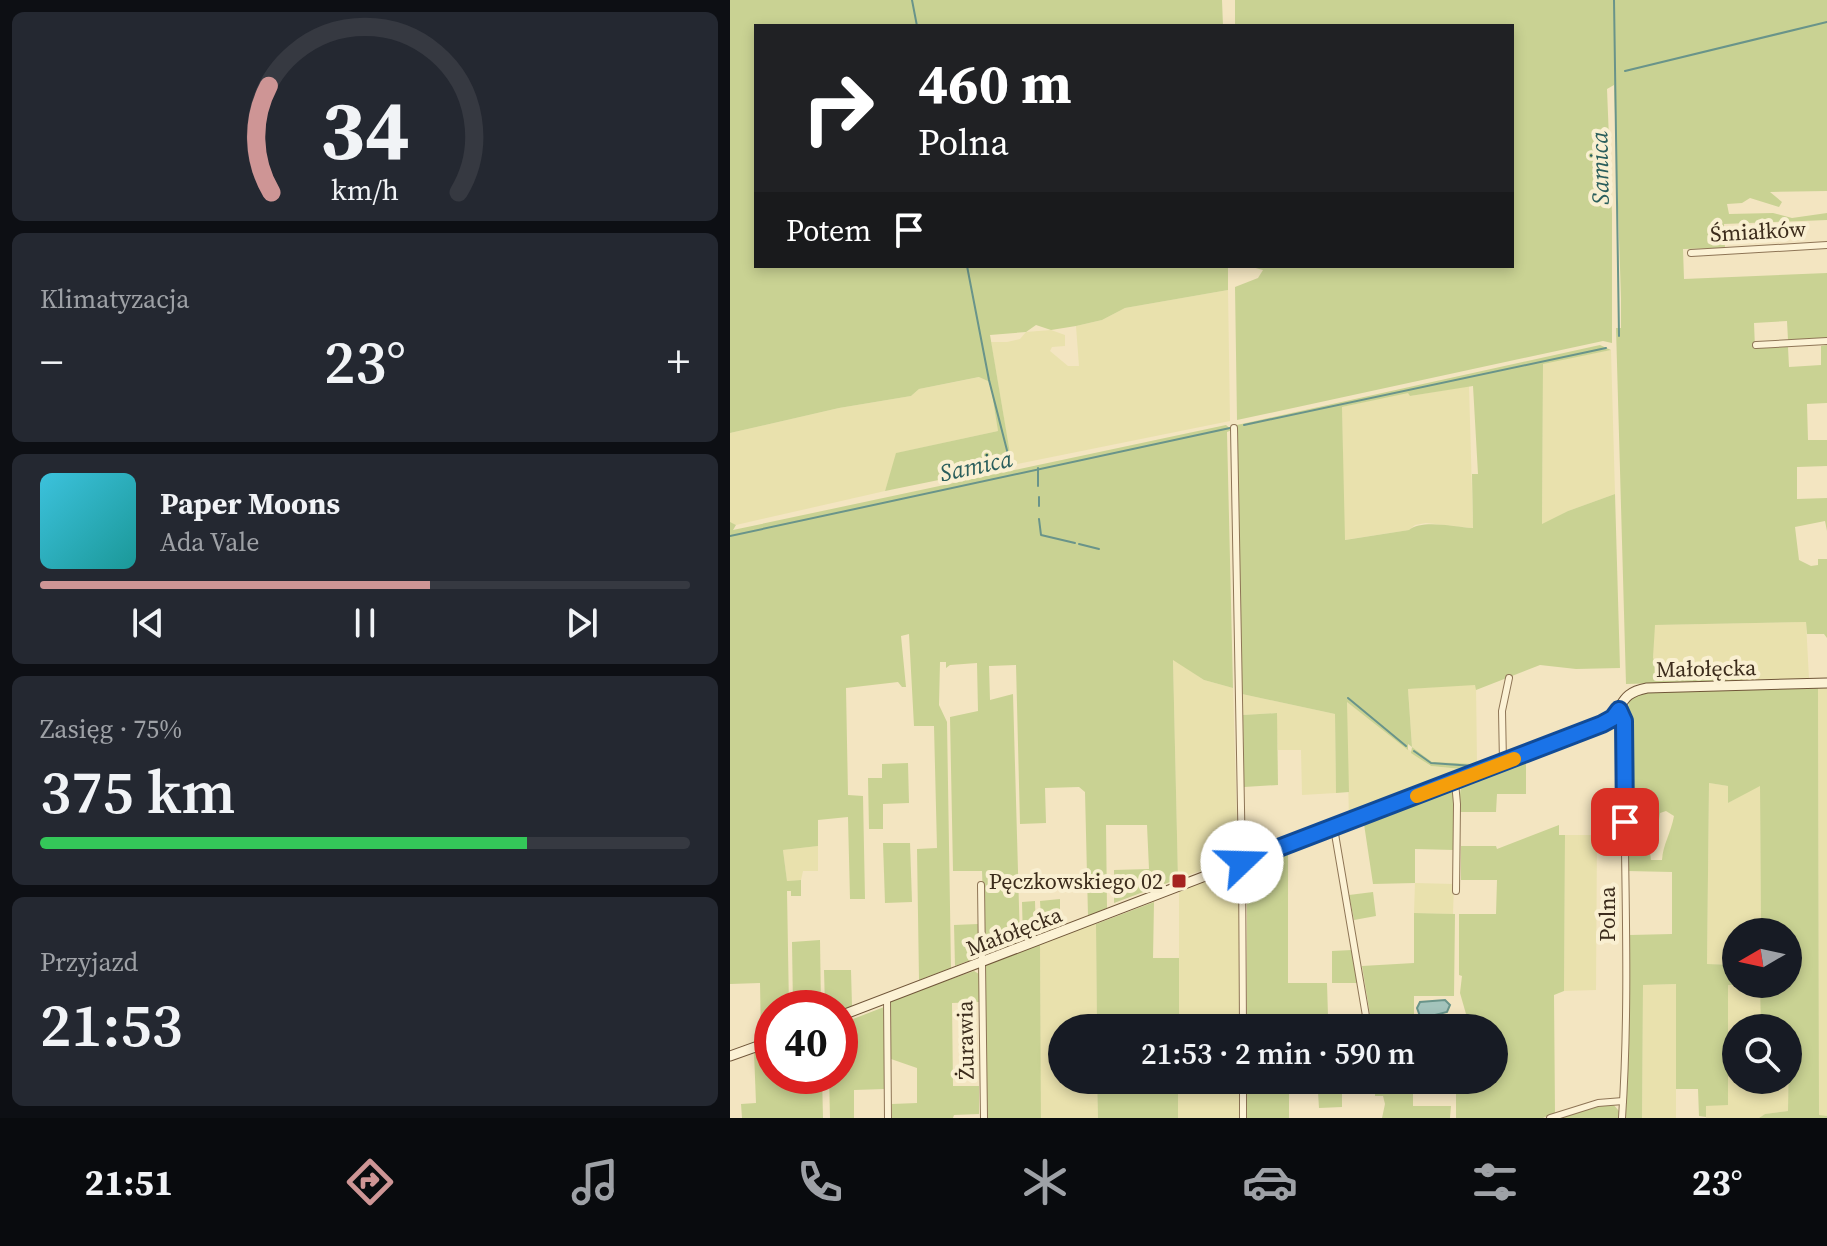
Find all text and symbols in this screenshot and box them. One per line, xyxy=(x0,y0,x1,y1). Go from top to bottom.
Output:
text: 460 m xyxy=(918,45,1072,122)
icon: right xyxy=(786,56,890,160)
text: 34 xyxy=(320,72,410,186)
text: Polna xyxy=(918,118,1009,167)
water label: Samica xyxy=(1582,130,1617,205)
text: km/h xyxy=(331,170,399,210)
icon: arrive xyxy=(887,208,931,252)
text: Potem xyxy=(786,210,871,251)
street label: Śmiałków xyxy=(1709,214,1807,248)
text: Klimatyzacja xyxy=(40,281,189,317)
text: 23° xyxy=(324,321,406,403)
text: − xyxy=(40,331,63,392)
text: + xyxy=(667,331,690,392)
water label: Samica xyxy=(936,442,1016,489)
text: Paper Moons xyxy=(160,483,340,524)
text: Ada Vale xyxy=(160,524,259,560)
icon: previous xyxy=(126,601,170,645)
icon: pause xyxy=(343,601,387,645)
icon: next xyxy=(560,601,604,645)
street label: Małołęcka xyxy=(1655,652,1757,684)
text: Zasięg · 75% xyxy=(40,711,182,747)
text: 375 km xyxy=(40,751,236,833)
pin xyxy=(1591,788,1659,856)
icon: arrive xyxy=(1603,800,1647,844)
position arrow xyxy=(1200,820,1284,904)
place label: Pęczkowskiego 02 xyxy=(989,866,1163,896)
marker: Pęczkowskiego 02 xyxy=(1170,872,1188,890)
street label: Polna xyxy=(1592,885,1622,942)
street label: Małołęcka xyxy=(962,899,1067,963)
north arrow xyxy=(1722,918,1802,998)
map controls xyxy=(1722,918,1802,1094)
text: Przyjazd xyxy=(40,944,138,980)
text: 21:53 xyxy=(40,984,183,1066)
speed limit sign: 40 xyxy=(754,990,858,1094)
street label: Żurawia xyxy=(949,999,981,1080)
button: search xyxy=(1722,1014,1802,1094)
text: 21:53 · 2 min · 590 m xyxy=(1141,1033,1415,1074)
icon: directions xyxy=(342,1154,398,1210)
icon: music xyxy=(567,1154,623,1210)
icon: phone xyxy=(792,1154,848,1210)
icon: climate xyxy=(1017,1154,1073,1210)
icon: car xyxy=(1242,1154,1298,1210)
icon: filters xyxy=(1467,1154,1523,1210)
text: 21:51 xyxy=(84,1158,173,1207)
text: 23° xyxy=(1692,1158,1743,1207)

